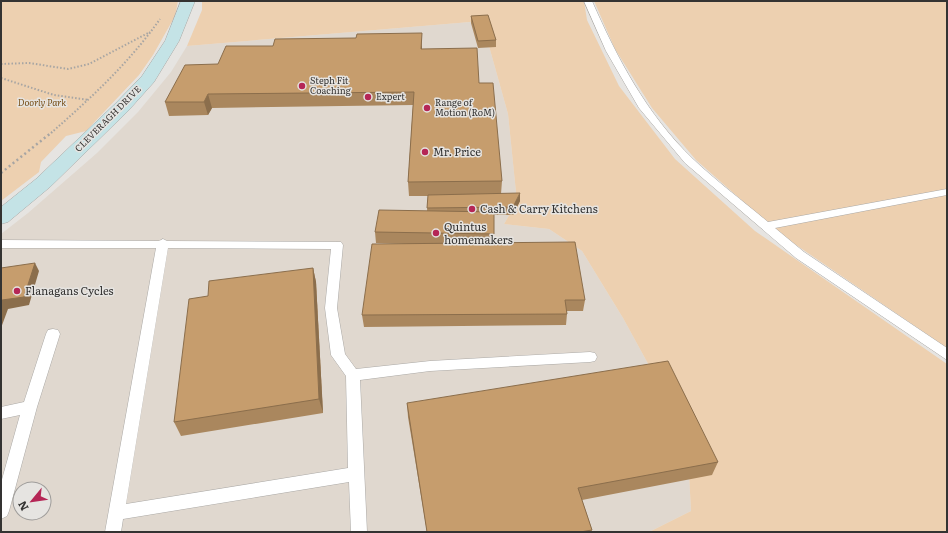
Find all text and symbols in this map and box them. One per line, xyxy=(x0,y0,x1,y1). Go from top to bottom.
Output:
place label: Steph Fit Coaching xyxy=(310,73,352,97)
marker: Steph Fit Coaching xyxy=(297,81,307,91)
street label: CLEVERAGH DRIVE xyxy=(71,82,144,155)
place label: Expert xyxy=(376,89,405,103)
marker: Expert xyxy=(363,92,373,102)
park label: Doorly Park xyxy=(18,95,66,109)
place label: Range of Motion (RoM) xyxy=(435,95,495,119)
marker: Range of Motion (RoM) xyxy=(422,103,432,113)
place label: Mr. Price xyxy=(433,143,481,159)
marker: Mr. Price xyxy=(420,147,430,157)
place label: Cash & Carry Kitchens xyxy=(480,200,598,216)
marker: Cash & Carry Kitchens xyxy=(467,204,477,214)
place label: Quintus homemakers xyxy=(444,218,513,247)
marker: Quintus homemakers xyxy=(431,228,441,238)
place label: Flanagans Cycles xyxy=(25,282,114,298)
marker: Flanagans Cycles xyxy=(12,286,22,296)
north arrow xyxy=(12,481,52,521)
text: N xyxy=(13,498,32,514)

